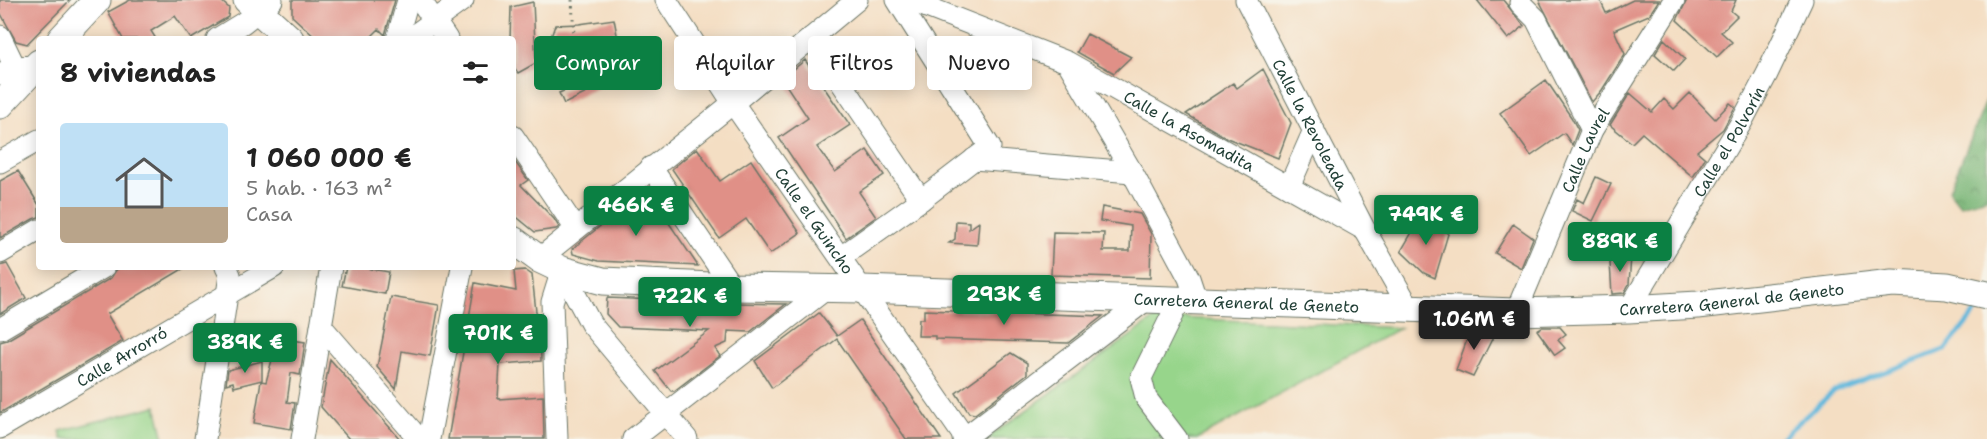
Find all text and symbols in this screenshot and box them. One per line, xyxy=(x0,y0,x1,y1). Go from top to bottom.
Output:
chip: Comprar xyxy=(534,36,662,90)
chip: Alquilar xyxy=(674,36,796,90)
chip: Filtros xyxy=(808,36,915,90)
chip: Nuevo xyxy=(927,36,1032,90)
text: 8 viviendas xyxy=(60,55,216,90)
street label: Calle la Revoleada xyxy=(1267,55,1352,194)
icon: filters xyxy=(459,56,492,89)
street label: Calle el Polvorín xyxy=(1689,83,1770,201)
street label: Calle la Asomadita xyxy=(1120,86,1258,177)
street label: Calle Laurel xyxy=(1557,104,1614,196)
text: 1 060 000 € xyxy=(246,140,412,175)
icon: home xyxy=(108,147,180,219)
street label: Calle el Guincho xyxy=(770,163,858,278)
text: 5 hab. · 163 m² xyxy=(246,175,392,201)
pin: 466K € xyxy=(587,186,685,237)
text: 466K € xyxy=(598,192,674,218)
pin: 749K € xyxy=(1377,195,1475,246)
text: Casa xyxy=(246,201,292,227)
text: 749K € xyxy=(1388,201,1464,227)
pin: 889K € xyxy=(1571,222,1669,273)
text: 889K € xyxy=(1582,228,1658,254)
pin: 293K € xyxy=(955,275,1053,326)
pin: 722K € xyxy=(641,277,739,328)
street label: Carretera General de Geneto xyxy=(1619,278,1845,320)
text: 293K € xyxy=(966,281,1042,307)
text: 722K € xyxy=(652,283,728,309)
street label: Carretera General de Geneto xyxy=(1133,289,1360,317)
pin: 1.06M € xyxy=(1419,300,1529,351)
text: 1.06M € xyxy=(1433,306,1515,332)
pin: 701K € xyxy=(449,314,547,365)
text: 701K € xyxy=(463,320,534,346)
street label: Calle Arrorró xyxy=(73,322,171,392)
pin: 389K € xyxy=(196,323,294,374)
text: 389K € xyxy=(207,329,283,355)

